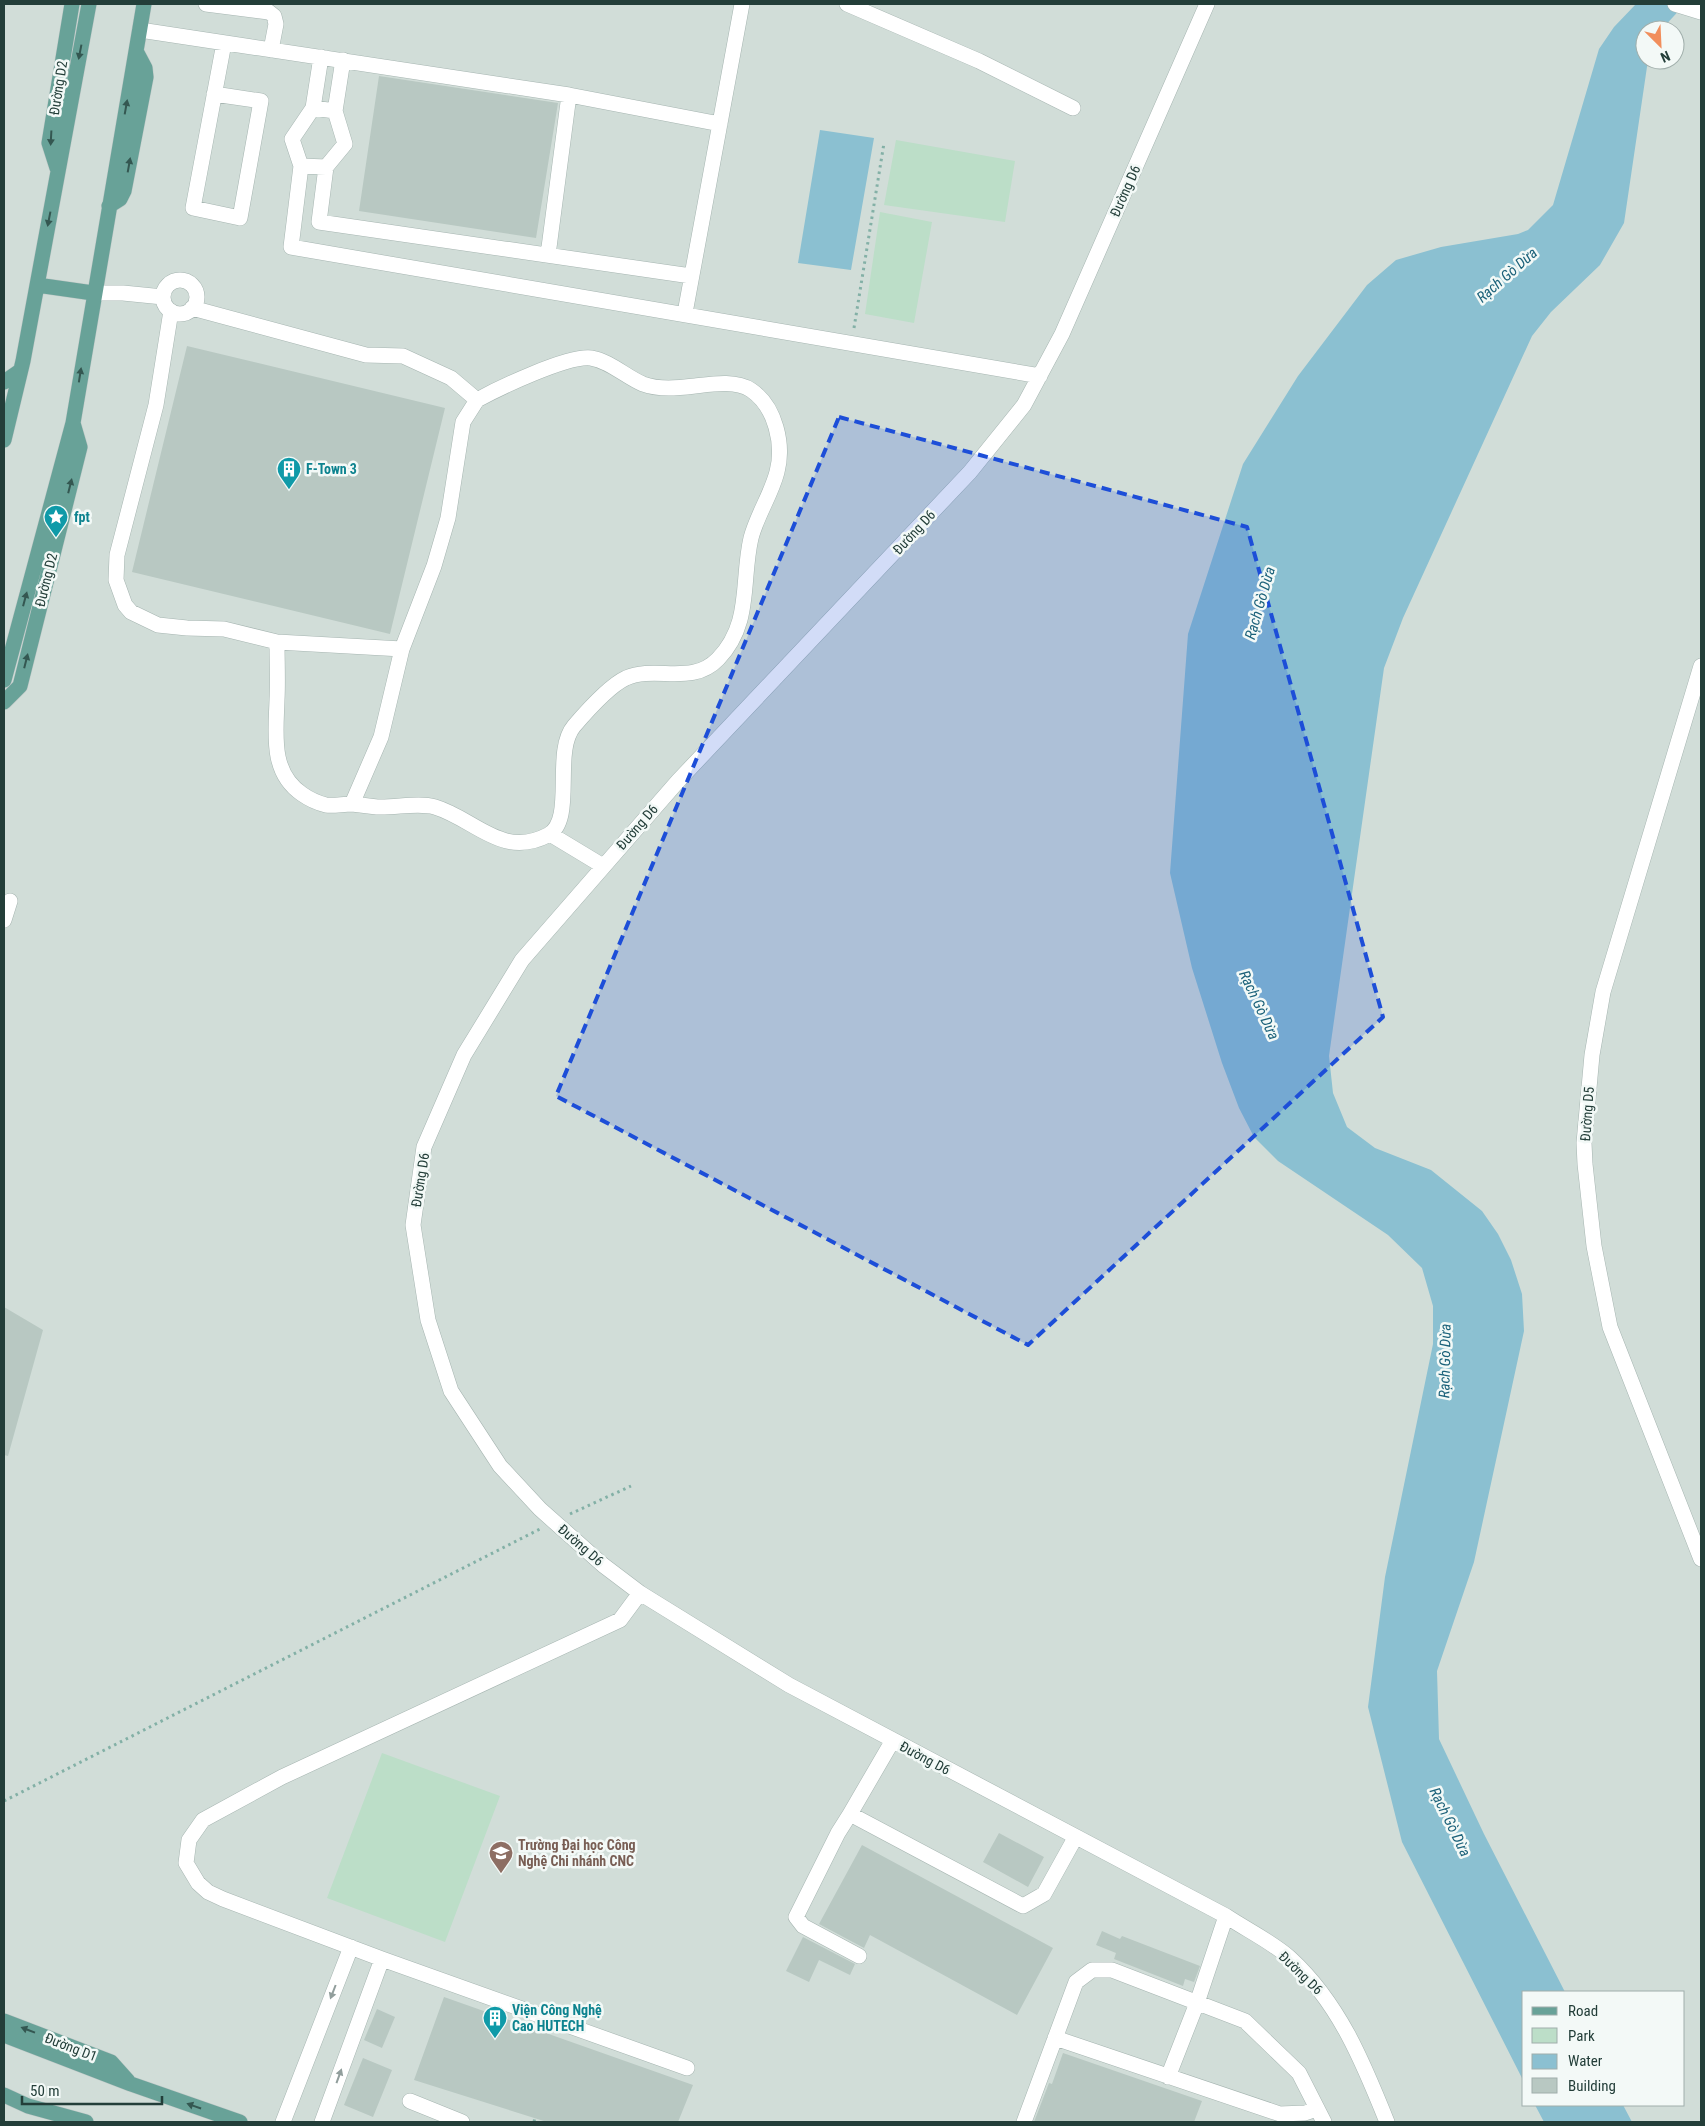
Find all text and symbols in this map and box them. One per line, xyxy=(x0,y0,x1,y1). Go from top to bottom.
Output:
north arrow xyxy=(1635,20,1685,70)
one-way arrow xyxy=(76,44,84,59)
text: N xyxy=(1658,48,1672,66)
street label: Đường D2 xyxy=(46,60,70,116)
one-way arrow xyxy=(123,98,131,114)
one-way arrow xyxy=(46,131,54,147)
one-way arrow xyxy=(126,157,134,173)
street label: Đường D6 xyxy=(1107,163,1143,219)
one-way arrow xyxy=(44,212,52,228)
water label: Rạch Gò Dừa xyxy=(1473,244,1541,306)
one-way arrow xyxy=(77,367,85,383)
building icon: F-Town 3 xyxy=(276,456,302,490)
place label: F-Town 3 xyxy=(306,461,357,477)
one-way arrow xyxy=(66,479,74,494)
place icon: fpt xyxy=(43,504,69,538)
street label: Đường D6 xyxy=(889,506,939,557)
place label: fpt xyxy=(74,509,90,525)
street label: Đường D2 xyxy=(32,551,60,608)
water label: Rạch Gò Dừa xyxy=(1241,565,1279,641)
one-way arrow xyxy=(22,592,30,607)
one-way arrow xyxy=(22,653,30,668)
street label: Đường D6 xyxy=(613,801,661,853)
water label: Rạch Gò Dừa xyxy=(1235,967,1283,1043)
street label: Đường D5 xyxy=(1577,1086,1597,1142)
street label: Đường D6 xyxy=(408,1152,432,1208)
water label: Rạch Gò Dừa xyxy=(1435,1324,1455,1398)
street label: Đường D6 xyxy=(555,1521,607,1569)
street label: Đường D6 xyxy=(897,1738,953,1778)
water label: Rạch Gò Dừa xyxy=(1426,1785,1474,1859)
place label: Trường Đại học Công Nghệ Chi nhánh CNC xyxy=(518,1837,636,1869)
school or university icon: Trường Đại học Công Nghệ Chi nhánh CNC xyxy=(488,1840,514,1874)
street label: Đường D6 xyxy=(1276,1948,1326,1998)
one-way arrow xyxy=(329,1985,336,2000)
legend xyxy=(1522,1991,1685,2106)
place label: Viện Công Nghệ Cao HUTECH xyxy=(512,2002,602,2034)
text: Road xyxy=(1568,2002,1598,2020)
building icon: Viện Công Nghệ Cao HUTECH xyxy=(482,2005,508,2039)
one-way arrow xyxy=(20,2026,35,2034)
text: Park xyxy=(1568,2027,1595,2045)
street label: Đường D1 xyxy=(43,2030,99,2064)
text: Water xyxy=(1568,2052,1603,2070)
one-way arrow xyxy=(336,2069,343,2084)
scale bar xyxy=(22,2074,162,2106)
text: Building xyxy=(1568,2077,1616,2095)
text: 50 m xyxy=(30,2082,60,2100)
one-way arrow xyxy=(186,2102,201,2110)

